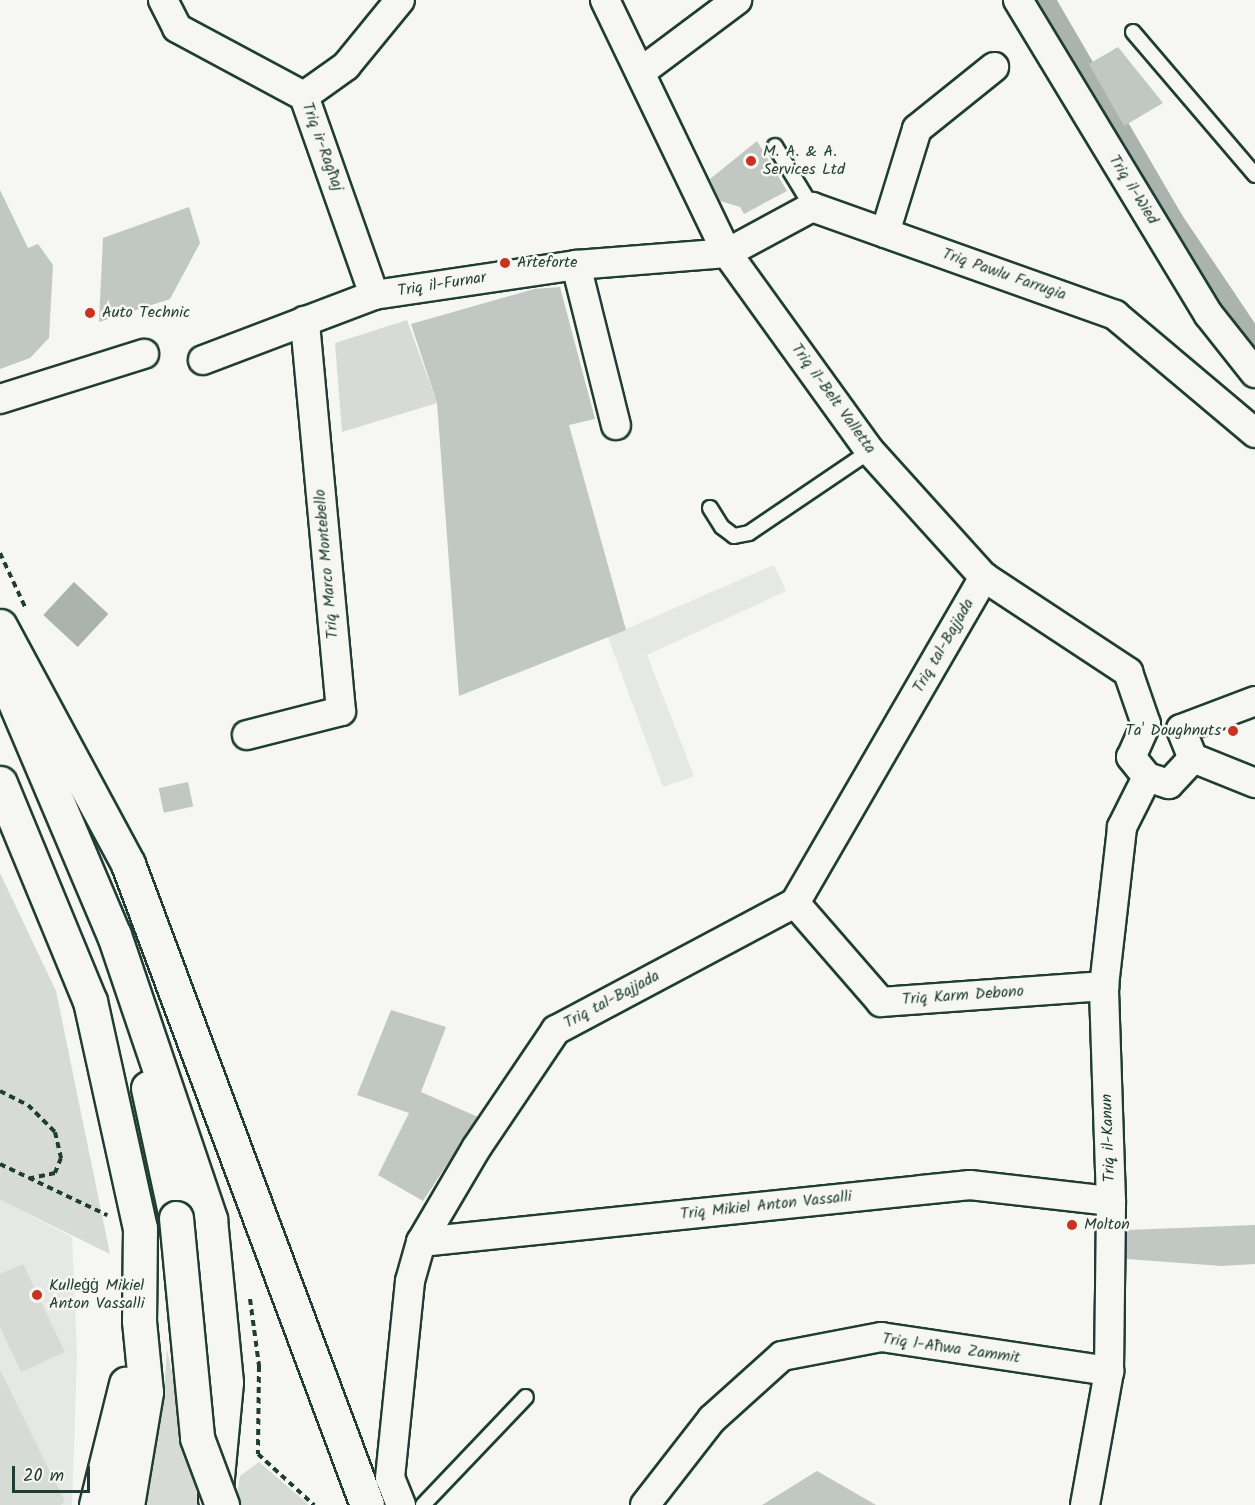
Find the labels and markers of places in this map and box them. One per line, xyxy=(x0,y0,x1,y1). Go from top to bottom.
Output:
place label: M. A. & A. Services Ltd xyxy=(763,142,845,180)
marker: M. A. & A. Services Ltd xyxy=(744,154,758,168)
place label: Arteforte xyxy=(517,253,577,273)
marker: Arteforte xyxy=(498,256,512,270)
place label: Auto Technic xyxy=(102,303,190,323)
marker: Auto Technic xyxy=(83,306,97,320)
place label: Ta' Doughnuts xyxy=(1126,721,1221,741)
marker: Ta' Doughnuts xyxy=(1226,724,1240,738)
place label: Molton xyxy=(1084,1215,1130,1235)
marker: Molton xyxy=(1065,1218,1079,1232)
place label: Kulleġġ Mikiel Anton Vassalli xyxy=(49,1276,144,1314)
marker: Kulleġġ Mikiel Anton Vassalli xyxy=(30,1288,44,1302)

